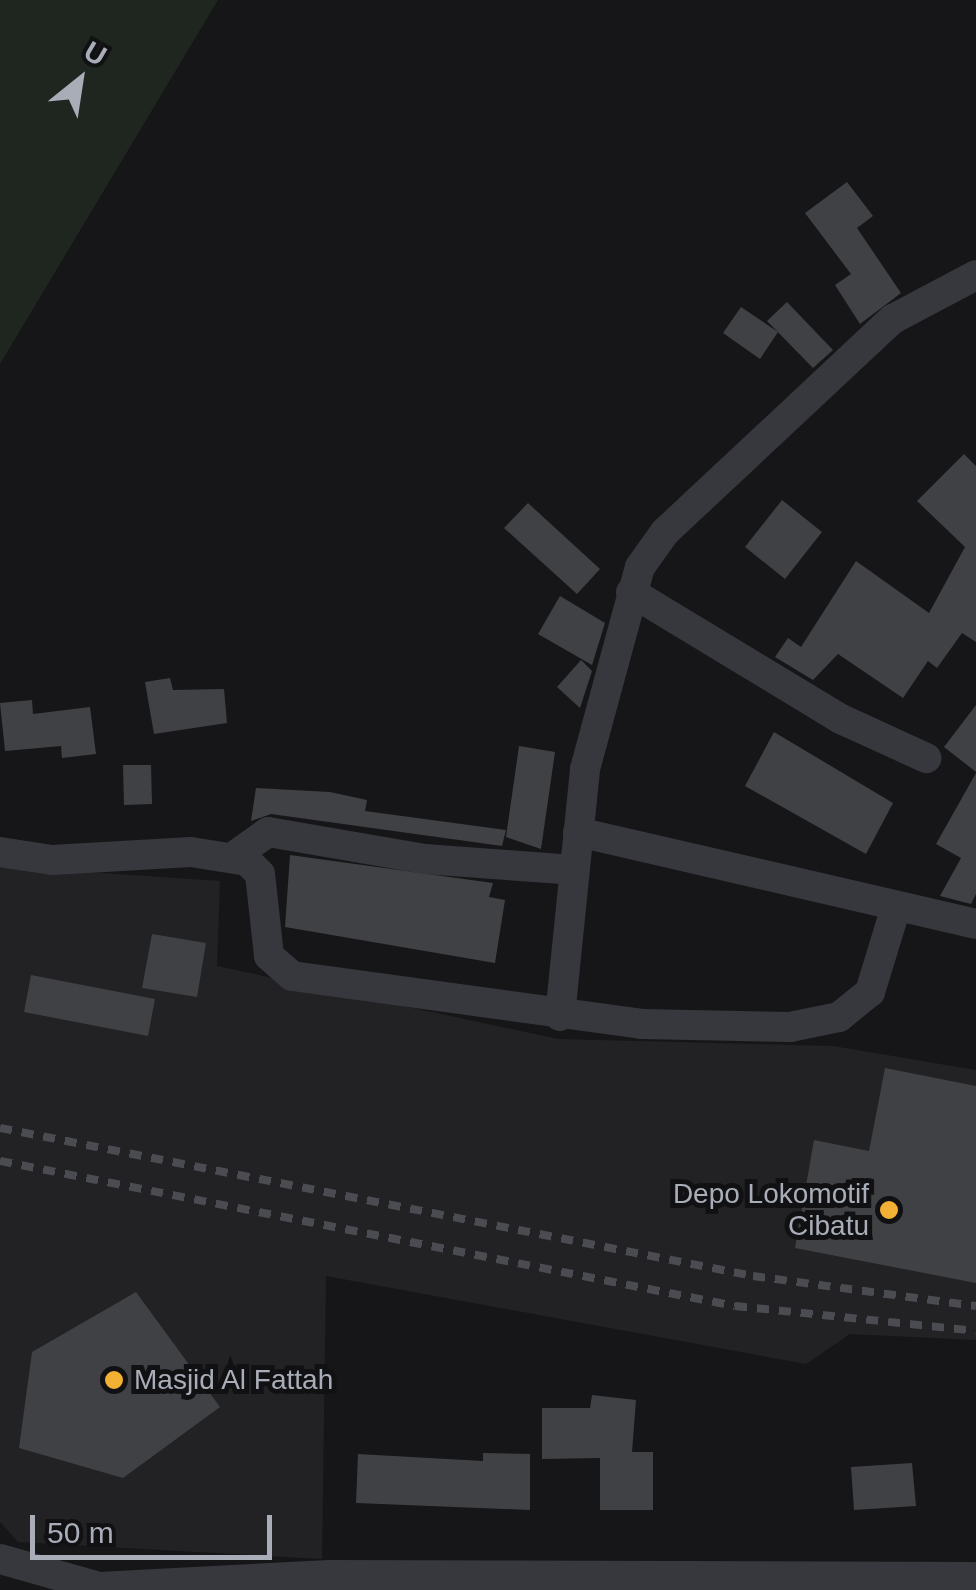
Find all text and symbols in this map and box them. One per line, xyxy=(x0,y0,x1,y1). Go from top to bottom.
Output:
north arrow xyxy=(30,30,130,130)
text: U xyxy=(79,35,112,72)
place label: Depo Lokomotif Cibatu xyxy=(673,1177,869,1243)
marker: Depo Lokomotif Cibatu xyxy=(878,1199,900,1221)
place label: Masjid Al Fattah xyxy=(134,1363,335,1397)
marker: Masjid Al Fattah xyxy=(103,1369,125,1391)
scale bar xyxy=(35,1495,278,1557)
text: 50 m xyxy=(47,1516,114,1549)

